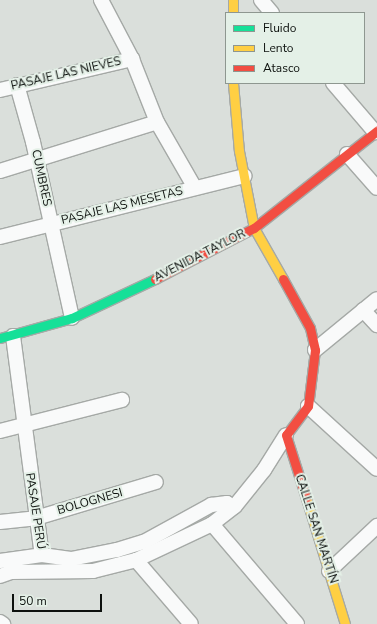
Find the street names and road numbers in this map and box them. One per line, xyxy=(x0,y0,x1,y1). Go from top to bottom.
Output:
street label: PASAJE LAS NIEVES xyxy=(10,54,122,94)
street label: CUMBRES xyxy=(28,148,54,208)
street label: PASAJE LAS MESETAS xyxy=(60,184,184,228)
street label: AVENIDA TAYLOR xyxy=(152,227,248,285)
street label: PASAJE PERÚ xyxy=(22,472,48,550)
street label: CALLE SAN MARTÍN xyxy=(292,473,340,585)
street label: BOLOGNESI xyxy=(56,486,124,518)

